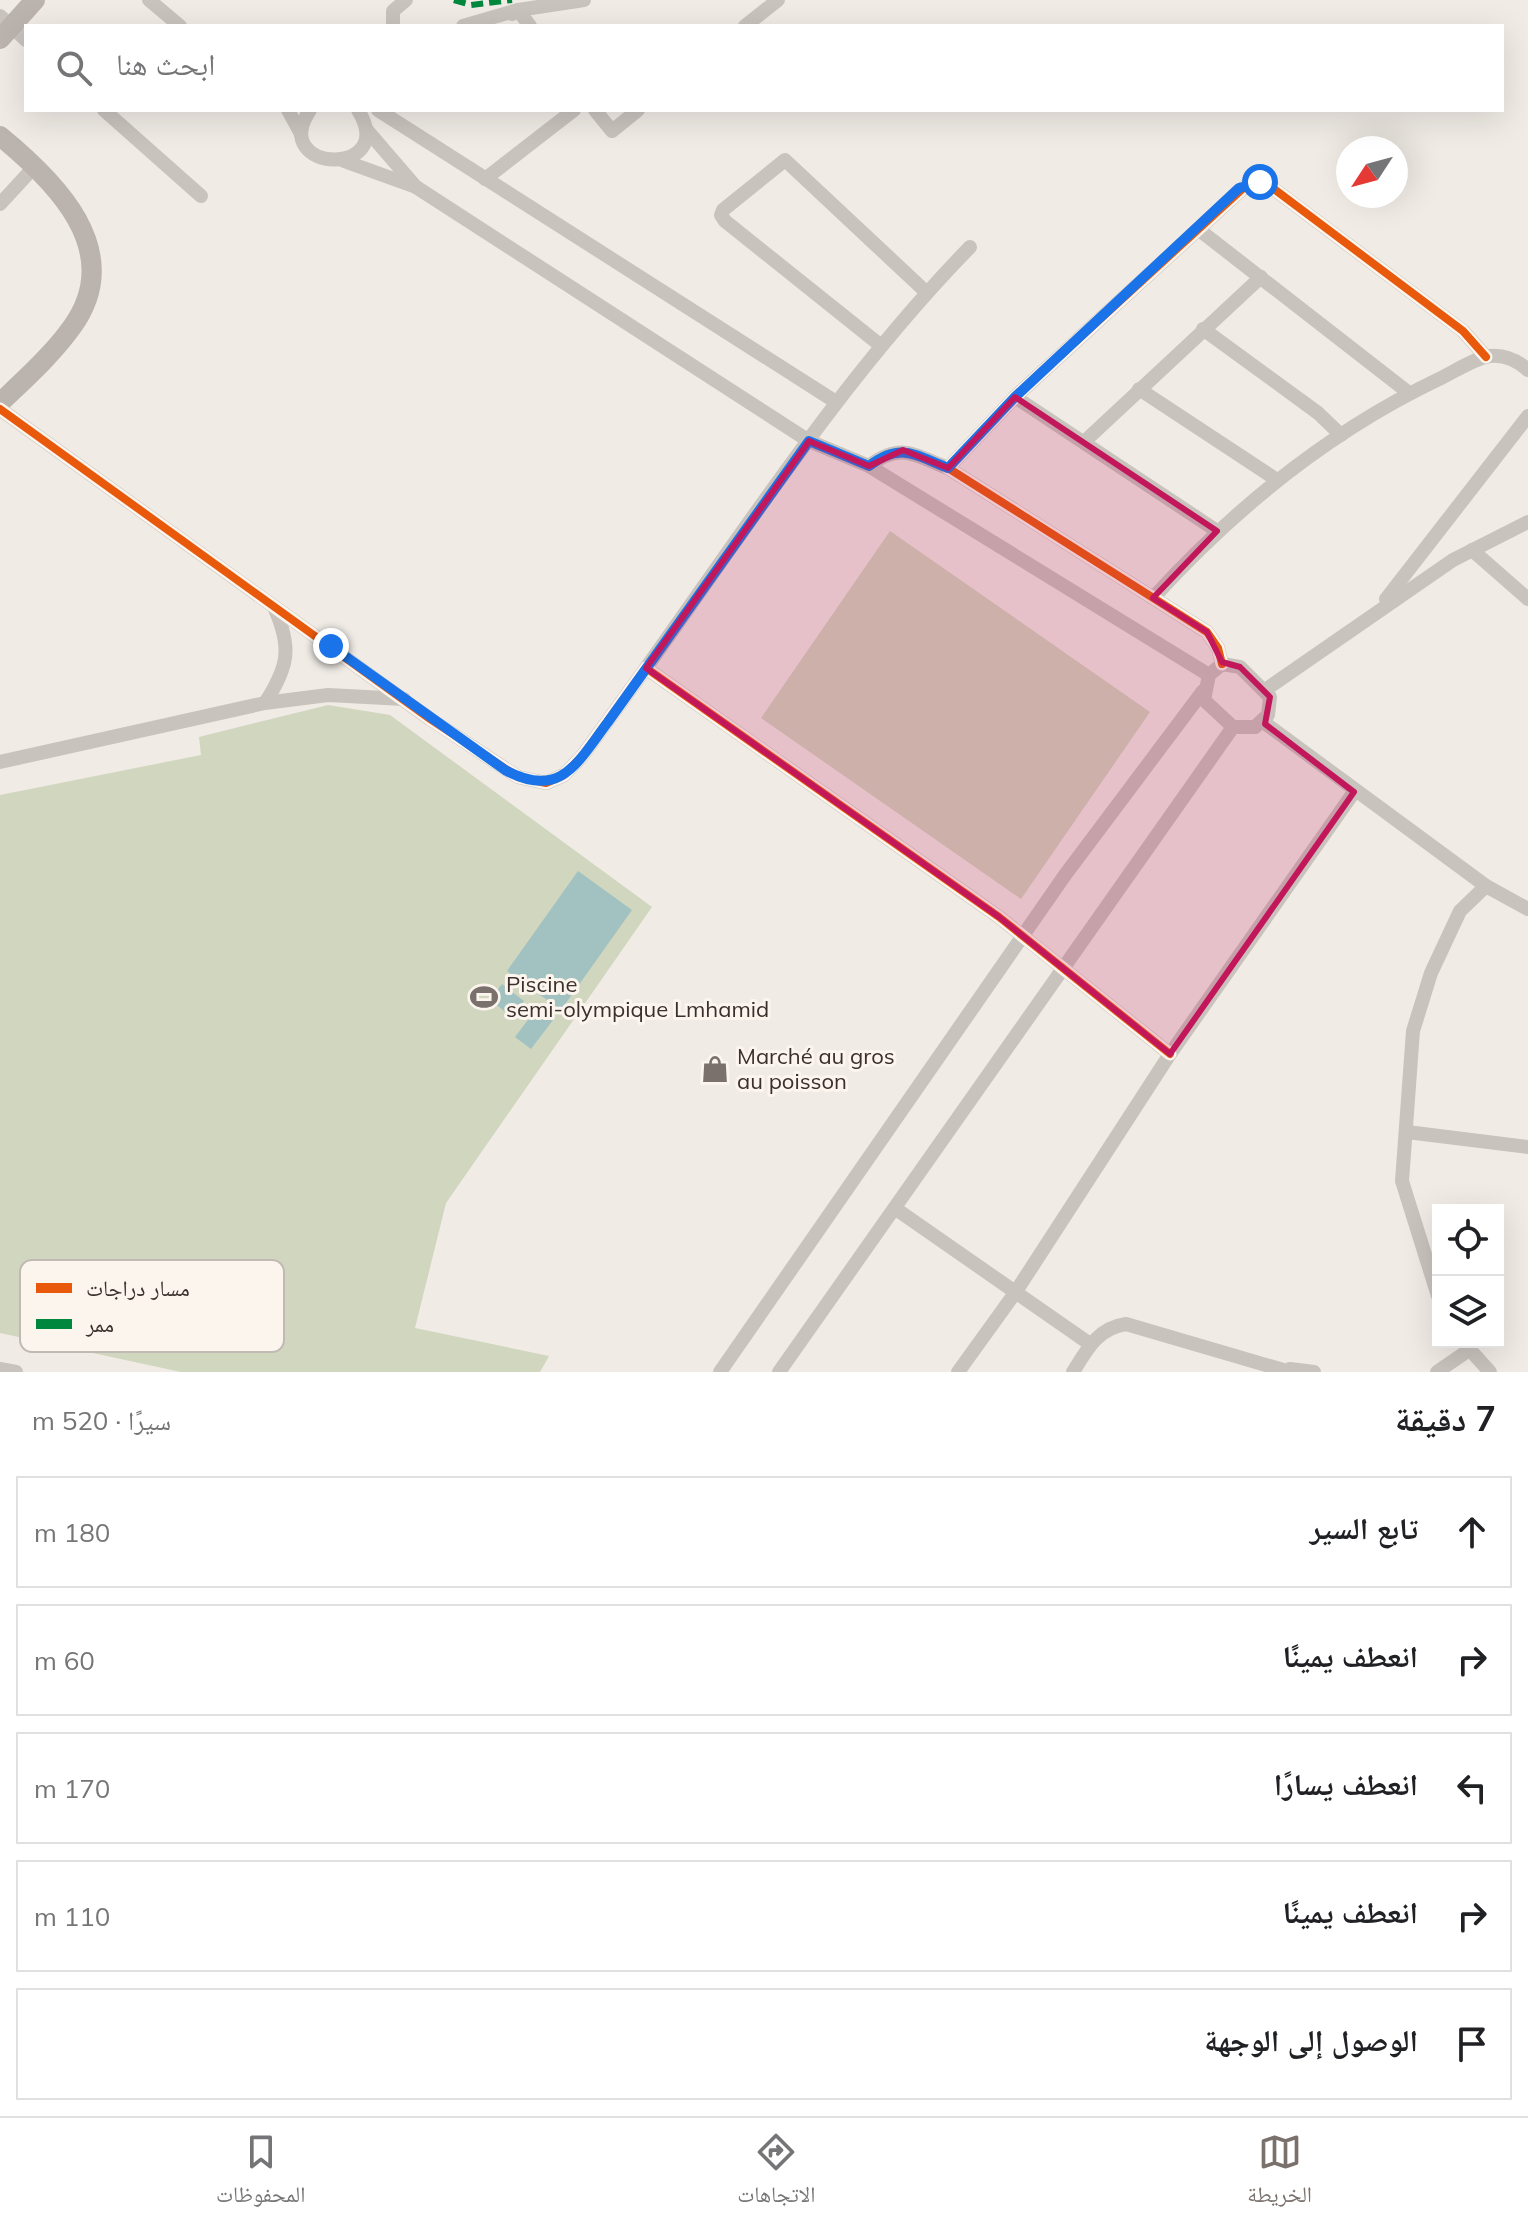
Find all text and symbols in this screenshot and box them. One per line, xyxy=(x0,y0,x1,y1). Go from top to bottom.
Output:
search box xyxy=(24,24,1504,112)
text: ابحث هنا xyxy=(116,45,215,83)
icon: search xyxy=(52,46,96,90)
north arrow xyxy=(1336,136,1408,208)
route start xyxy=(1242,164,1278,200)
route end xyxy=(313,628,349,664)
place label: Piscine semi-olympique Lmhamid xyxy=(506,970,769,1023)
sports icon: Piscine semi-olympique Lmhamid xyxy=(469,982,499,1012)
place label: Marché au gros au poisson xyxy=(737,1042,895,1095)
shop icon: Marché au gros au poisson xyxy=(700,1054,730,1084)
map controls xyxy=(1432,1204,1504,1348)
button: locate xyxy=(1432,1204,1504,1276)
legend xyxy=(20,1260,284,1352)
text: مسار دراجات xyxy=(86,1274,190,1302)
button: layers xyxy=(1432,1276,1504,1348)
text: ممر xyxy=(85,1310,114,1338)
text: 7 دقيقة xyxy=(1395,1397,1496,1440)
text: سيرًا · 520 m xyxy=(32,1404,171,1437)
text: تابع السير xyxy=(1310,1509,1418,1547)
icon: ahead xyxy=(1450,1510,1494,1554)
text: 180 m xyxy=(34,1516,110,1549)
text: انعطف يمينًا xyxy=(1283,1637,1418,1675)
icon: right xyxy=(1450,1638,1494,1682)
text: 60 m xyxy=(34,1644,95,1677)
text: انعطف يسارًا xyxy=(1274,1765,1418,1803)
icon: left xyxy=(1450,1766,1494,1810)
text: 170 m xyxy=(34,1772,110,1805)
text: انعطف يمينًا xyxy=(1283,1893,1418,1931)
icon: right xyxy=(1450,1894,1494,1938)
text: 110 m xyxy=(34,1900,110,1933)
text: الوصول إلى الوجهة xyxy=(1204,2021,1418,2059)
icon: arrive xyxy=(1450,2022,1494,2066)
tab: المحفوظات xyxy=(216,2130,305,2216)
tab: الاتجاهات xyxy=(737,2130,815,2216)
tab: الخريطة xyxy=(1247,2130,1312,2216)

